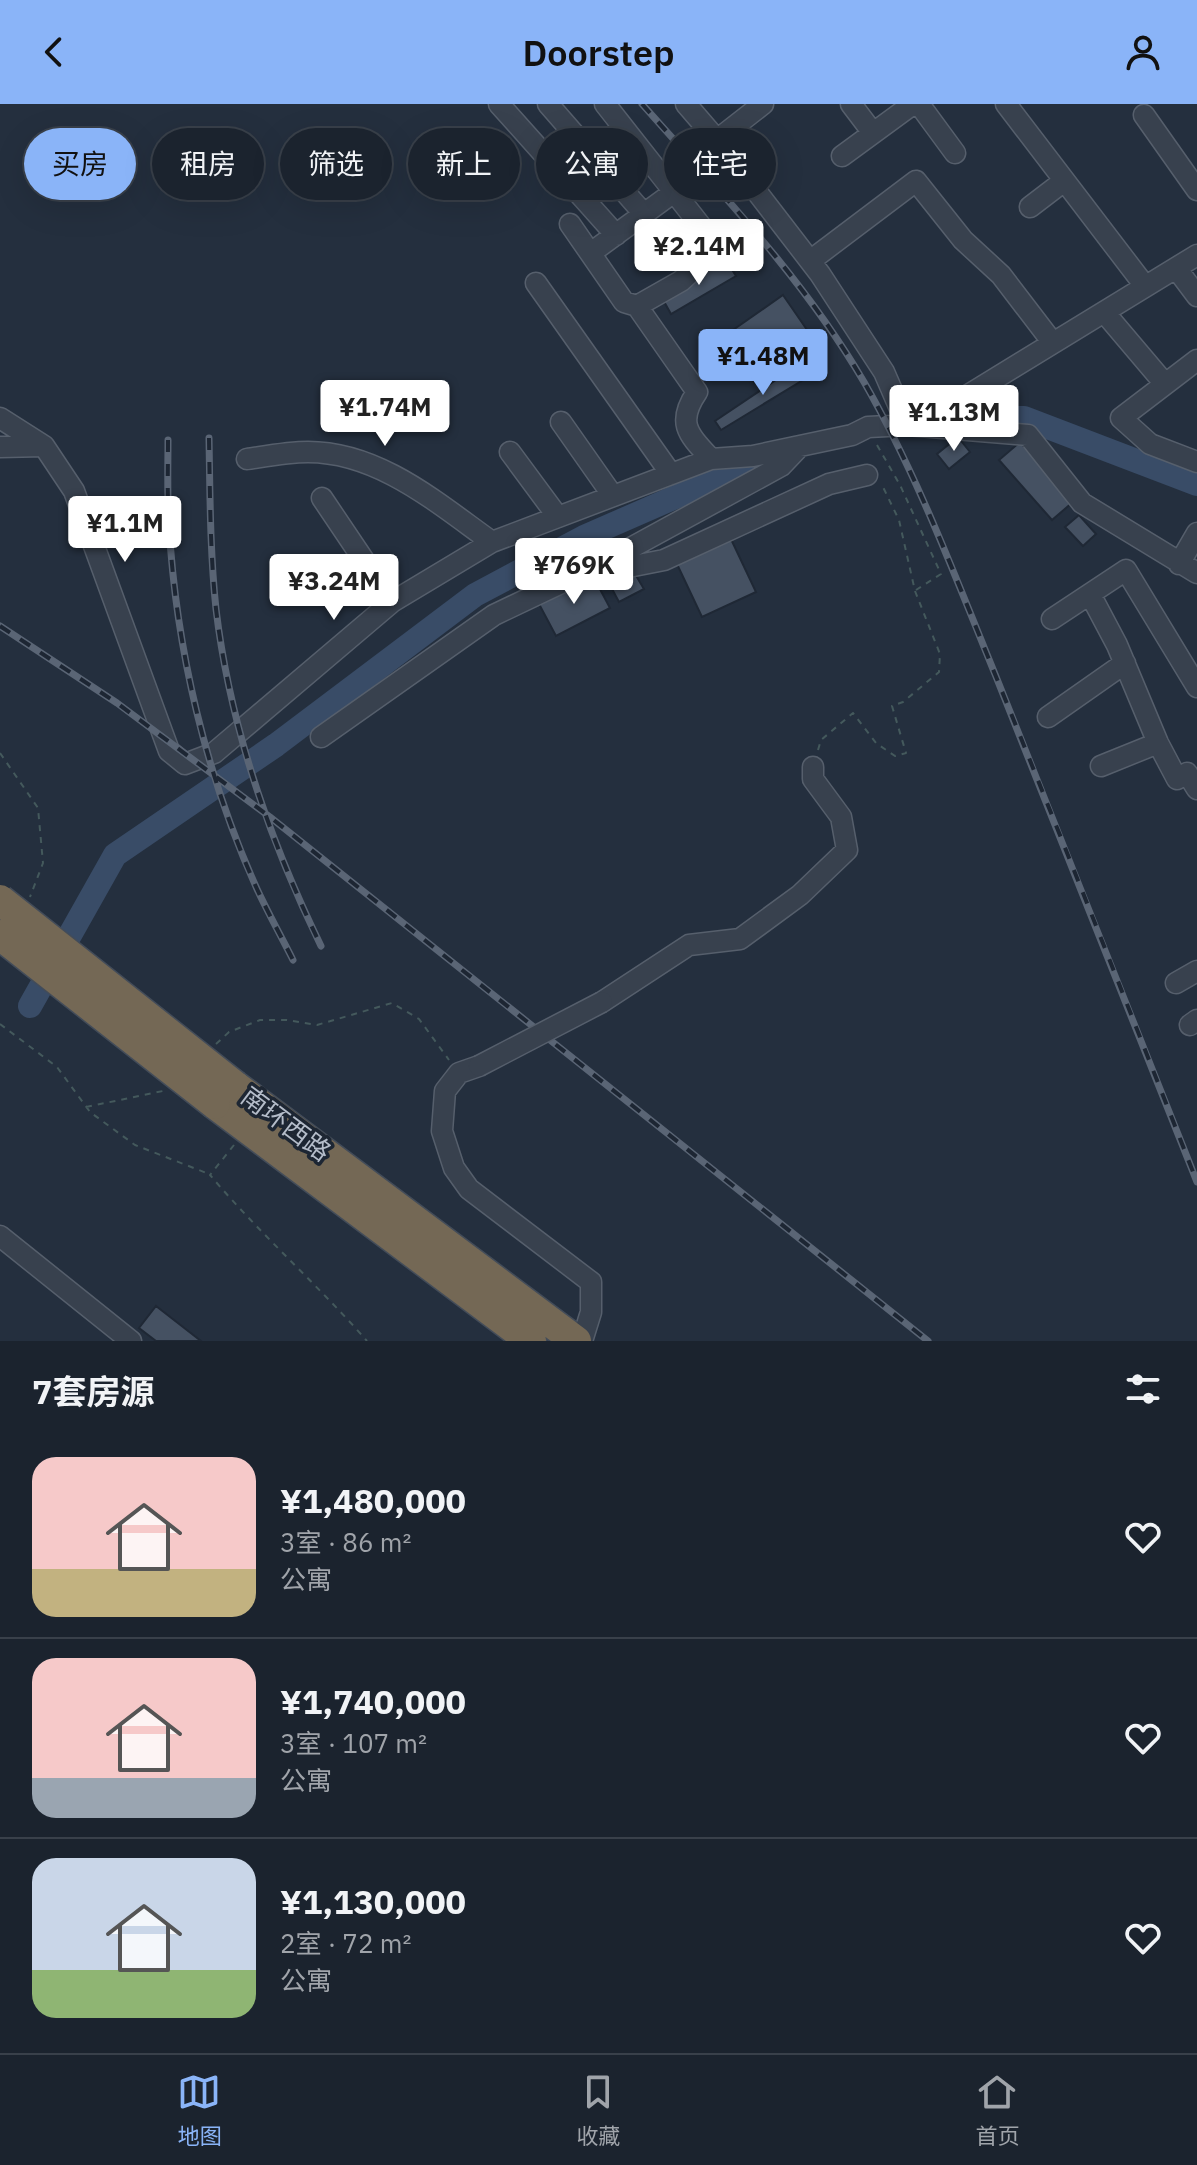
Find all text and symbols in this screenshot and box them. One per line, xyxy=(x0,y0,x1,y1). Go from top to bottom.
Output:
text: Doorstep xyxy=(522,29,675,76)
icon: back xyxy=(32,30,76,74)
icon: person xyxy=(1121,30,1165,74)
chip: 买房 xyxy=(24,128,136,200)
chip: 租房 xyxy=(152,128,264,200)
chip: 筛选 xyxy=(280,128,392,200)
chip: 新上 xyxy=(408,128,520,200)
chip: 公寓 xyxy=(536,128,648,200)
chip: 住宅 xyxy=(664,128,776,200)
pin: ¥2.14M xyxy=(634,219,764,287)
text: ¥2.14M xyxy=(652,228,746,262)
pin: ¥1.48M xyxy=(698,329,828,397)
text: ¥1.48M xyxy=(716,338,810,372)
pin: ¥1.74M xyxy=(320,380,450,448)
pin: ¥1.13M xyxy=(889,385,1019,453)
text: ¥1.74M xyxy=(338,389,432,423)
text: ¥1.13M xyxy=(907,394,1001,428)
pin: ¥1.1M xyxy=(69,496,181,564)
text: ¥1.1M xyxy=(86,505,164,539)
pin: ¥769K xyxy=(518,538,630,606)
text: ¥769K xyxy=(533,547,615,581)
pin: ¥3.24M xyxy=(269,554,399,622)
text: ¥3.24M xyxy=(287,563,381,597)
street label: 南环西路 xyxy=(235,1078,338,1168)
icon: filters xyxy=(1121,1367,1165,1411)
text: 7套房源 xyxy=(32,1369,154,1413)
text: ¥1,480,000 xyxy=(280,1478,466,1522)
icon: home xyxy=(96,1489,192,1585)
icon: heart xyxy=(1121,1515,1165,1559)
text: 3室 · 86 m² xyxy=(280,1525,411,1559)
text: 公寓 xyxy=(280,1562,332,1596)
text: ¥1,740,000 xyxy=(280,1679,466,1723)
icon: home xyxy=(96,1690,192,1786)
icon: heart xyxy=(1121,1716,1165,1760)
text: 3室 · 107 m² xyxy=(280,1726,427,1760)
text: 公寓 xyxy=(280,1763,332,1797)
text: ¥1,130,000 xyxy=(280,1879,466,1923)
icon: home xyxy=(96,1890,192,1986)
icon: heart xyxy=(1121,1916,1165,1960)
text: 2室 · 72 m² xyxy=(280,1926,411,1960)
text: 公寓 xyxy=(280,1963,332,1997)
tab: 地图 xyxy=(177,2070,222,2150)
tab: 收藏 xyxy=(576,2070,621,2150)
tab: 首页 xyxy=(975,2070,1020,2150)

